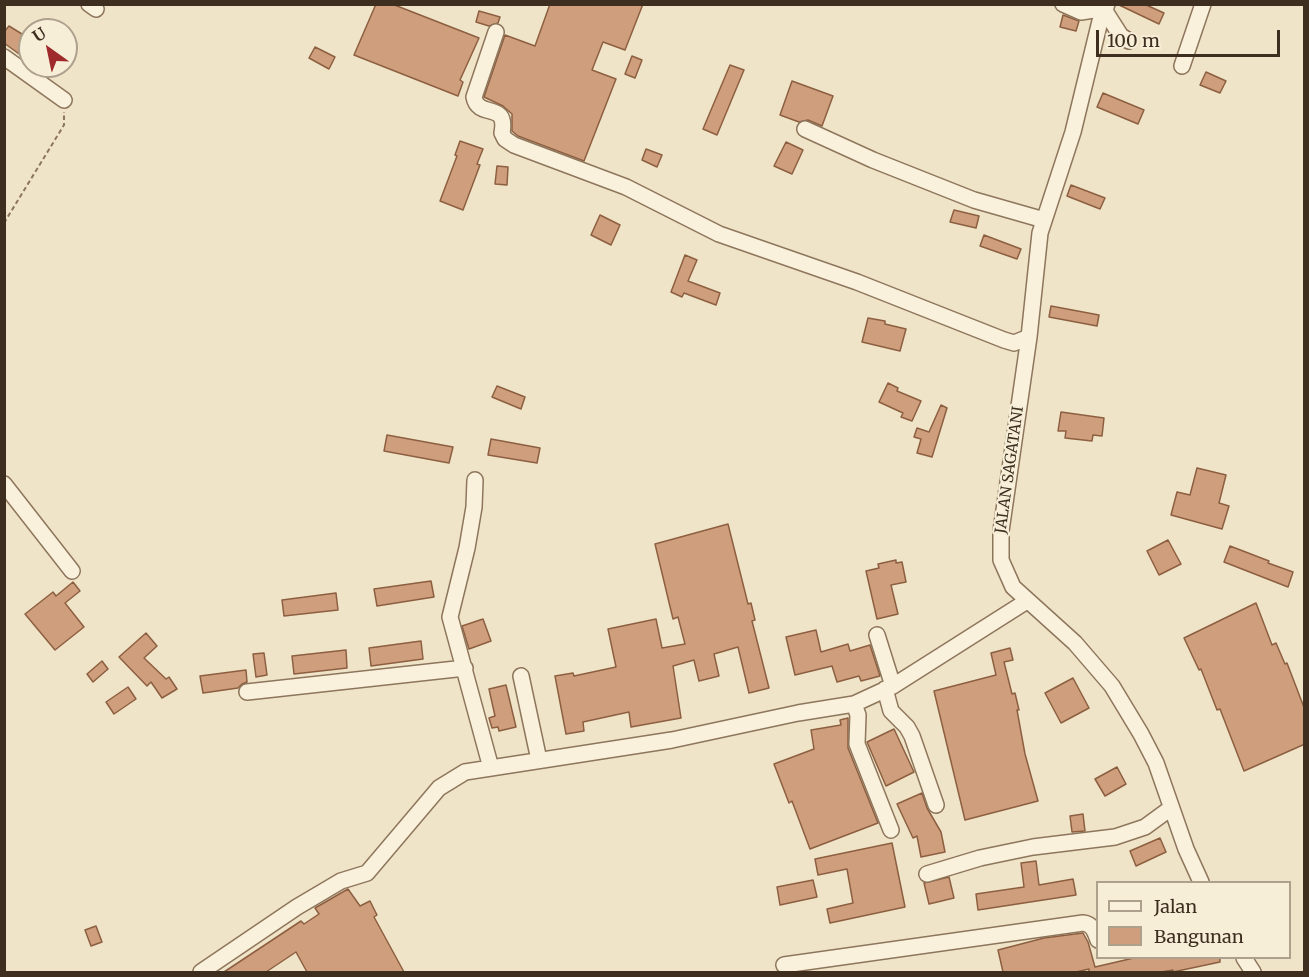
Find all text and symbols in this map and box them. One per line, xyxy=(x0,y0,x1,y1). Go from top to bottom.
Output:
north arrow xyxy=(18,18,78,78)
scale bar xyxy=(1099,18,1284,56)
text: U xyxy=(29,23,50,46)
text: 100 m xyxy=(1107,29,1160,52)
street label: JALAN SAGATANI xyxy=(992,405,1028,535)
legend xyxy=(1096,881,1291,959)
text: Jalan xyxy=(1154,895,1197,918)
text: Bangunan xyxy=(1154,925,1244,948)

